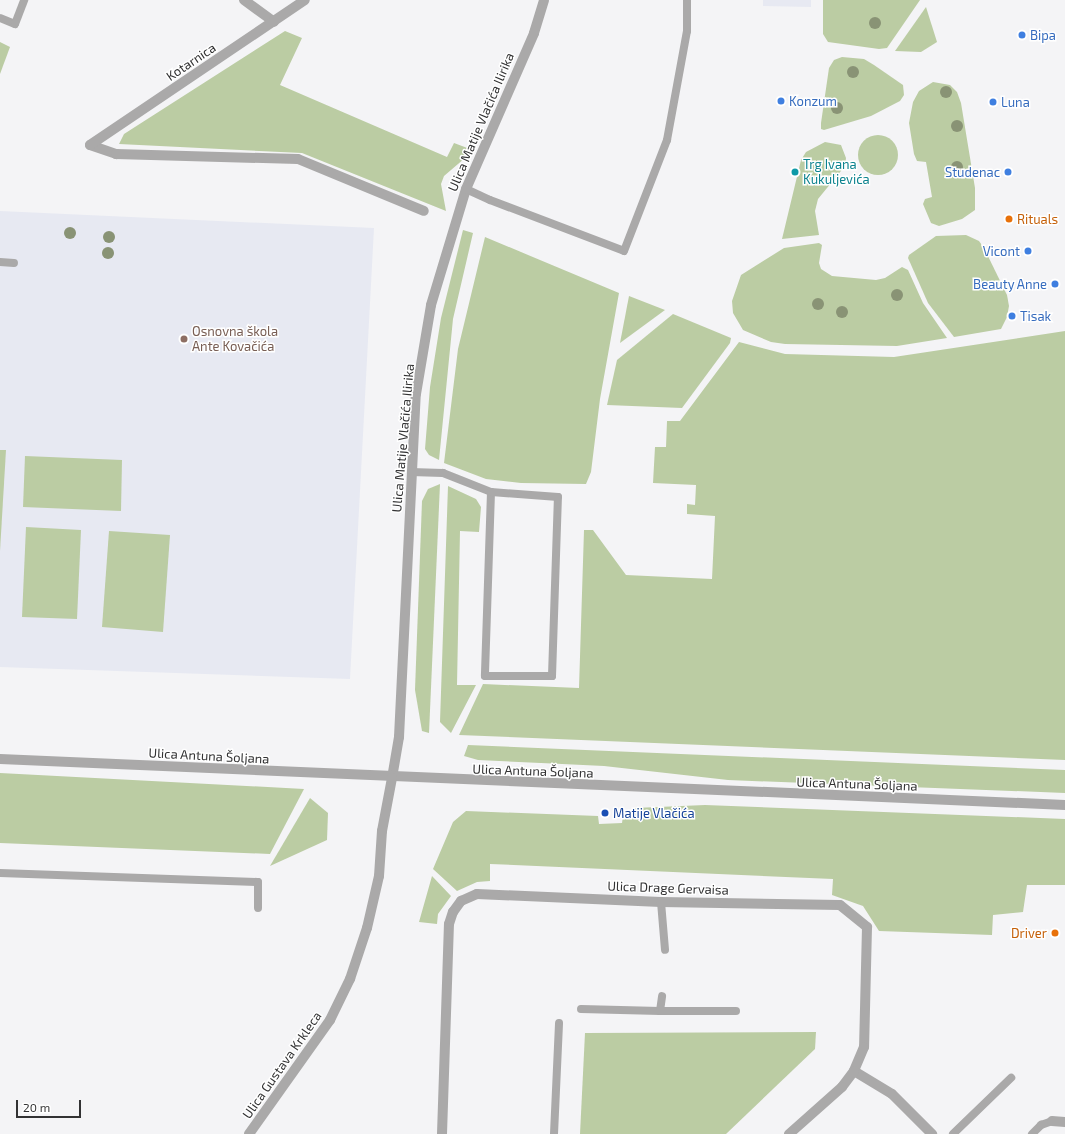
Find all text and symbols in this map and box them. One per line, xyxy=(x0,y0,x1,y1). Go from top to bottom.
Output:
place label: Bipa xyxy=(1030,27,1056,43)
marker: Bipa xyxy=(1017,30,1027,40)
street label: Kotarnica xyxy=(163,40,219,84)
street label: Ulica Matije Vlačića Ilirika xyxy=(445,50,517,194)
place label: Konzum xyxy=(789,93,837,109)
place label: Luna xyxy=(1001,94,1030,110)
marker: Konzum xyxy=(776,96,786,106)
marker: Luna xyxy=(988,97,998,107)
place label: Trg Ivana Kukuljevića xyxy=(803,157,870,188)
place label: Studenac xyxy=(945,164,1000,180)
marker: Trg Ivana Kukuljevića xyxy=(790,167,800,177)
marker: Studenac xyxy=(1003,167,1013,177)
place label: Rituals xyxy=(1017,211,1058,227)
marker: Rituals xyxy=(1004,214,1014,224)
place label: Vicont xyxy=(983,243,1020,259)
marker: Vicont xyxy=(1023,246,1033,256)
place label: Beauty Anne xyxy=(973,276,1047,292)
marker: Beauty Anne xyxy=(1050,279,1060,289)
place label: Tisak xyxy=(1020,308,1051,324)
marker: Tisak xyxy=(1007,311,1017,321)
place label: Osnovna škola Ante Kovačića xyxy=(192,324,278,355)
marker: Osnovna škola Ante Kovačića xyxy=(179,334,189,344)
street label: Ulica Matije Vlačića Ilirika xyxy=(389,363,417,513)
street label: Ulica Antuna Šoljana xyxy=(148,745,270,767)
street label: Ulica Antuna Šoljana xyxy=(472,761,594,781)
street label: Ulica Antuna Šoljana xyxy=(796,774,918,794)
place label: Matije Vlačića xyxy=(613,805,695,821)
marker: Matije Vlačića xyxy=(600,808,610,818)
street label: Ulica Drage Gervaisa xyxy=(607,878,729,898)
place label: Driver xyxy=(1011,925,1047,941)
marker: Driver xyxy=(1050,928,1060,938)
street label: Ulica Gustava Krkleca xyxy=(239,1008,325,1122)
scale bar xyxy=(18,1092,83,1118)
text: 20 m xyxy=(23,1100,50,1114)

